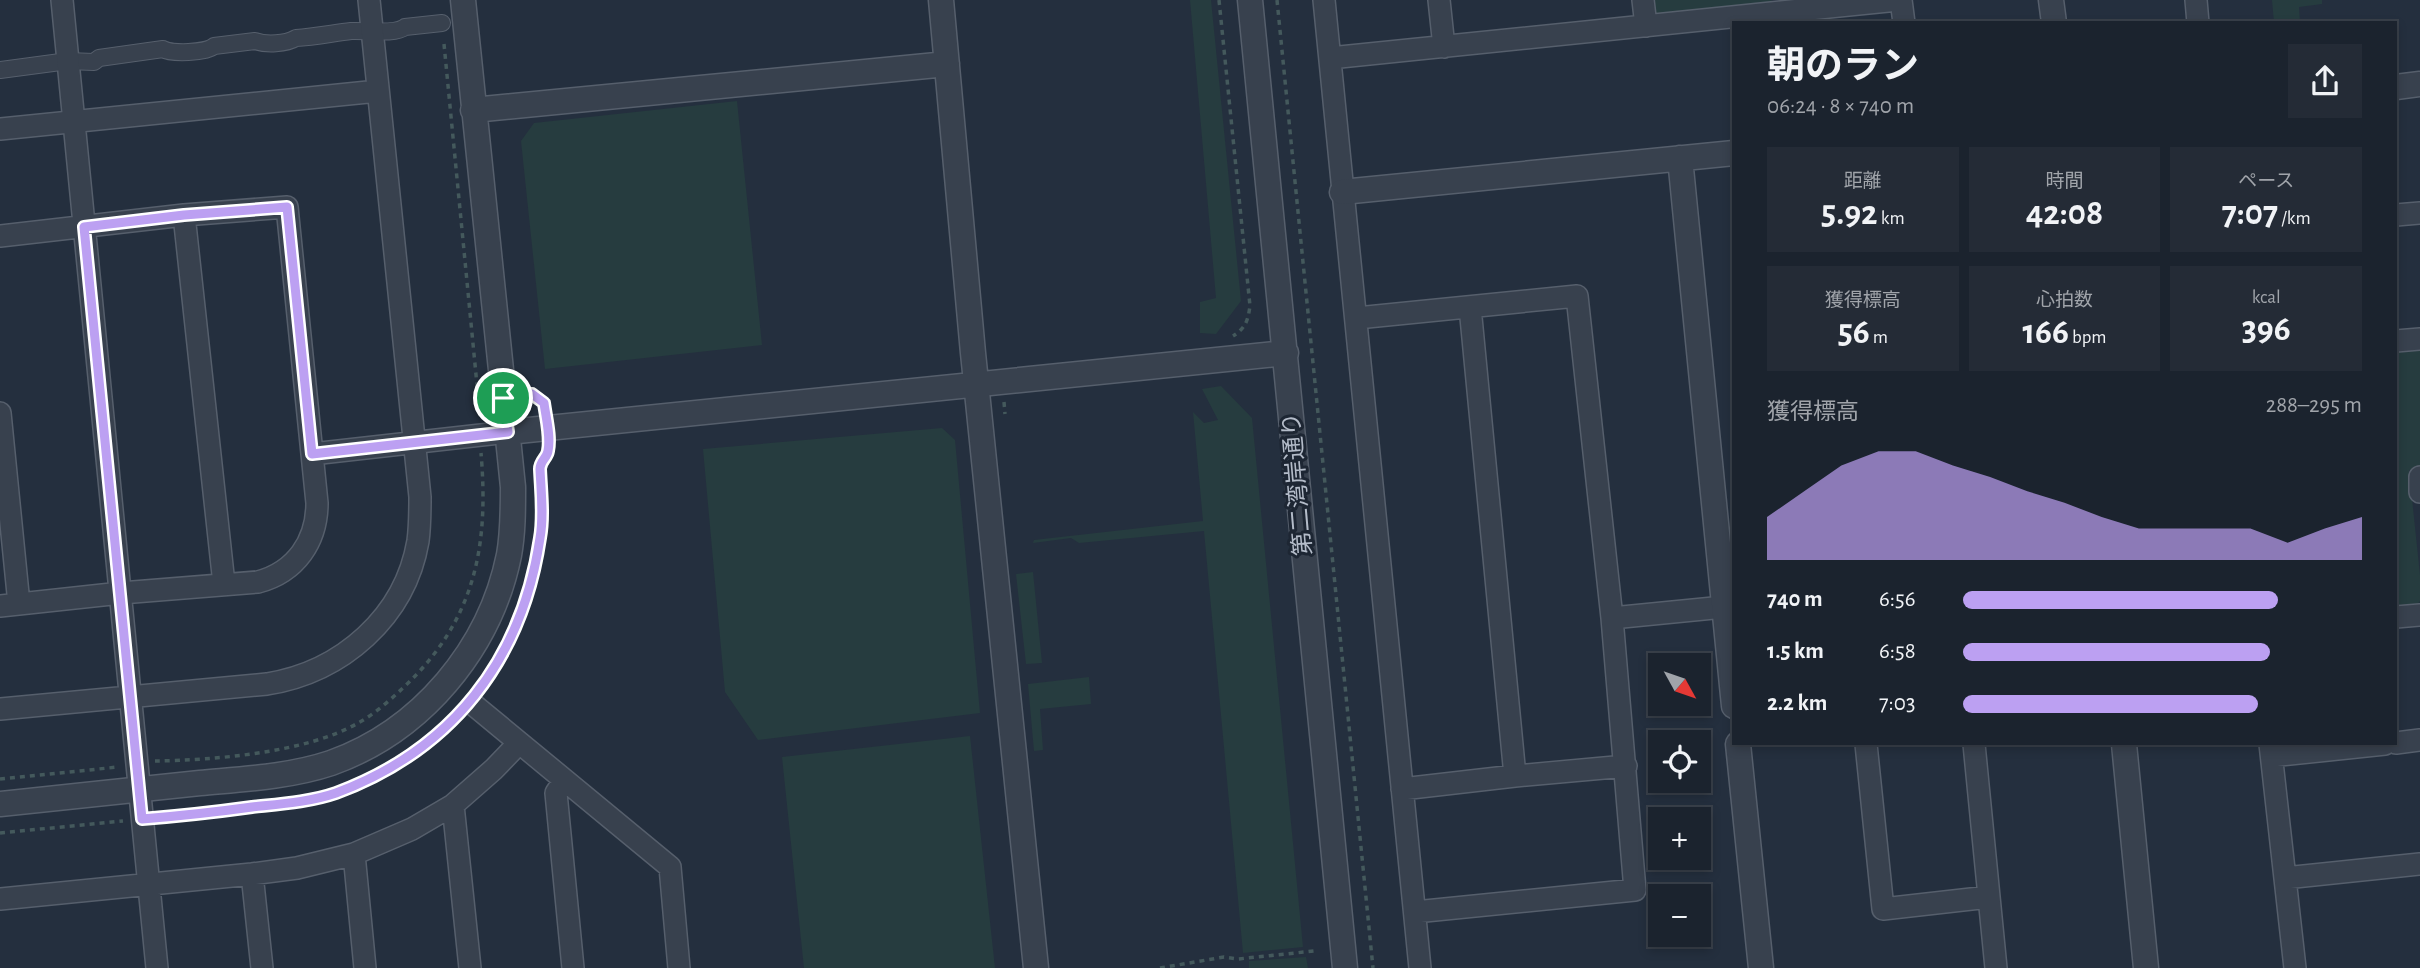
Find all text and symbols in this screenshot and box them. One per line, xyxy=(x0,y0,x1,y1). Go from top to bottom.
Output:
button: share xyxy=(2288,44,2362,118)
text: 朝のラン xyxy=(1767,48,1919,86)
text: 06:24 · 8 × 740 m xyxy=(1767,95,1914,118)
text: 距離 xyxy=(1844,172,1882,191)
text: 時間 xyxy=(2045,172,2084,191)
text: ペース xyxy=(2238,172,2294,191)
text: 5.92 xyxy=(1821,196,1878,231)
text: 42:08 xyxy=(2026,196,2103,231)
text: 7:07 xyxy=(2222,196,2278,231)
text: km xyxy=(1878,209,1905,228)
text: /km xyxy=(2278,209,2311,228)
text: kcal xyxy=(2252,288,2281,307)
text: 獲得標高 xyxy=(1825,291,1901,310)
text: 心拍数 xyxy=(2036,291,2093,310)
text: 396 xyxy=(2242,312,2291,347)
text: 56 xyxy=(1838,315,1870,350)
text: 166 xyxy=(2022,315,2069,350)
text: m xyxy=(1870,328,1888,347)
text: bpm xyxy=(2069,328,2107,347)
pin xyxy=(473,368,533,428)
icon: arrive xyxy=(484,379,522,417)
text: 288–295 m xyxy=(2266,394,2362,417)
text: 獲得標高 xyxy=(1767,401,1859,424)
street label: 第二湾岸通り xyxy=(1278,411,1316,557)
text: 740 m xyxy=(1767,588,1823,611)
text: 6:56 xyxy=(1879,588,1916,611)
text: 1.5 km xyxy=(1767,640,1824,663)
text: 6:58 xyxy=(1879,640,1916,663)
north arrow xyxy=(1648,653,1712,716)
map controls xyxy=(1648,653,1711,947)
text: 2.2 km xyxy=(1767,692,1827,715)
text: 7:03 xyxy=(1879,692,1915,715)
button: locate xyxy=(1648,730,1711,793)
button: + xyxy=(1648,807,1711,870)
button: − xyxy=(1648,884,1711,947)

